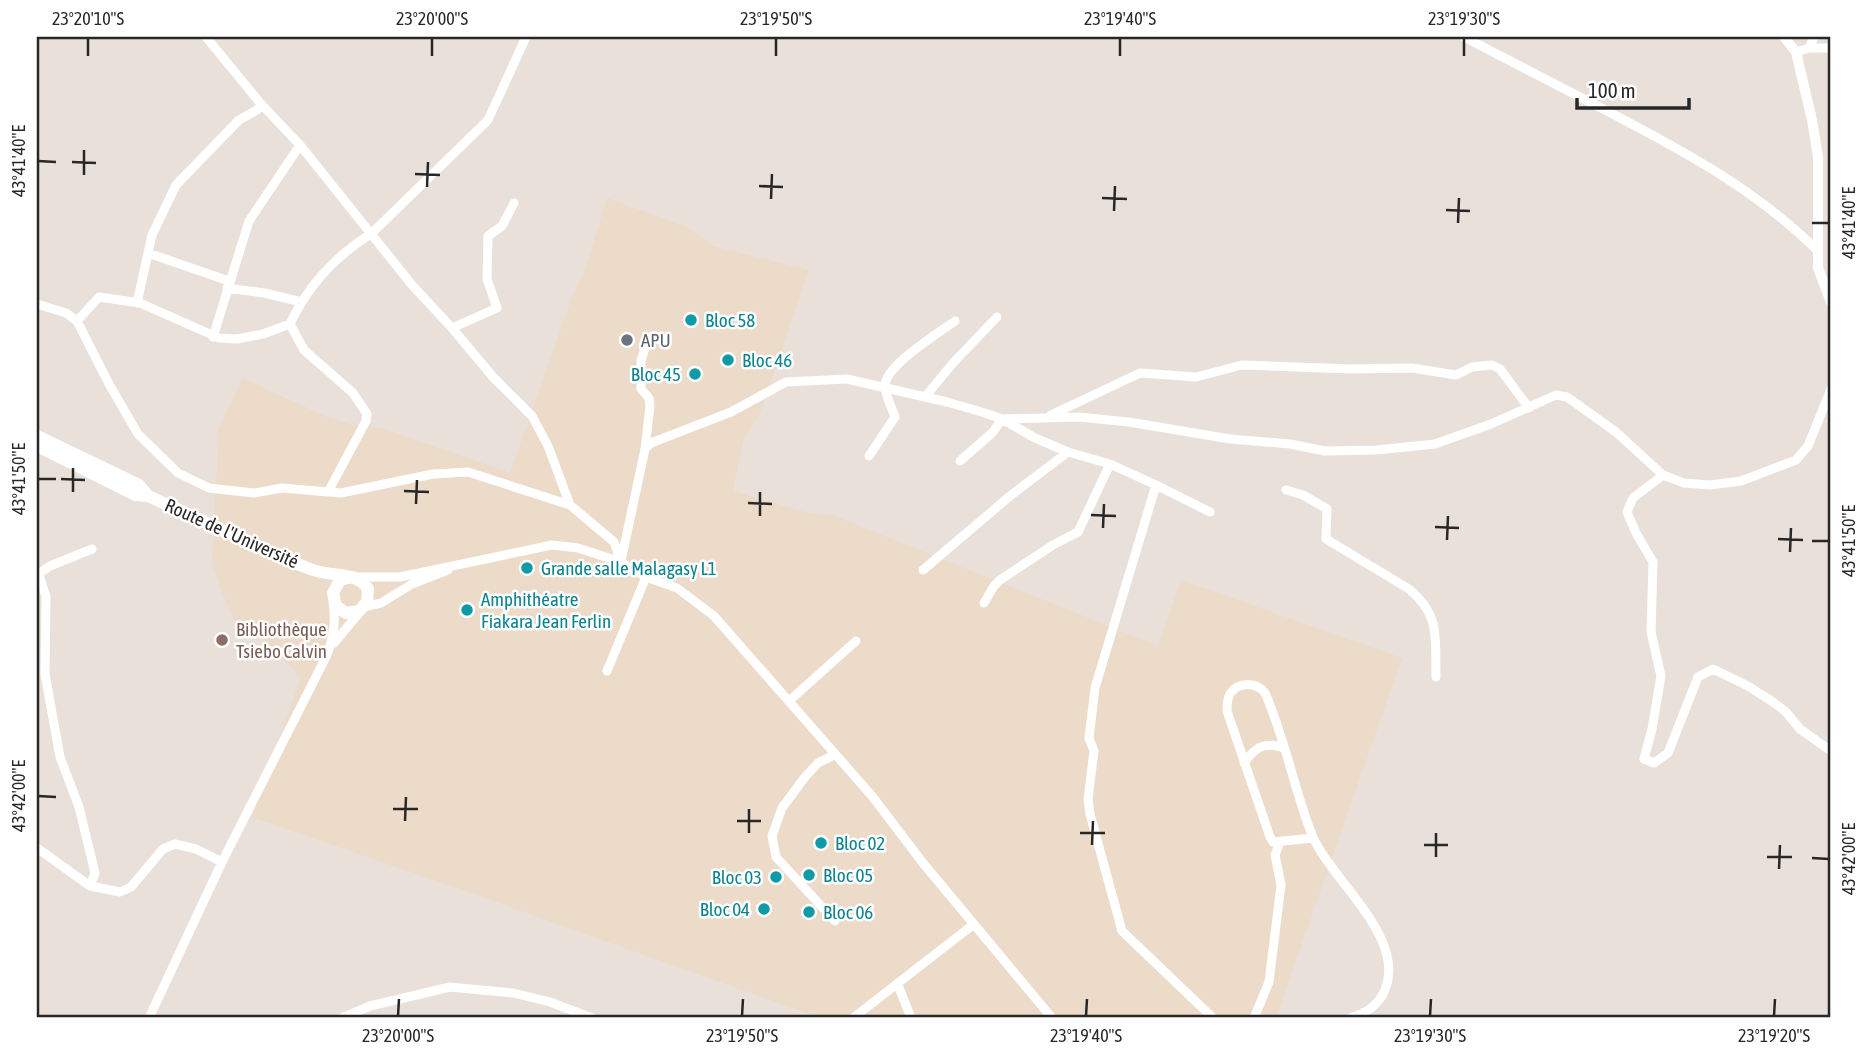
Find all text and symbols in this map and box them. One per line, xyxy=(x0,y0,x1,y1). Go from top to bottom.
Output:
text: 23°20'10"S xyxy=(52,8,124,29)
text: 23°20'00"S xyxy=(396,8,468,29)
text: 23°19'50"S xyxy=(740,8,812,29)
text: 23°19'40"S xyxy=(1084,8,1156,29)
text: 23°19'30"S xyxy=(1428,8,1500,29)
scale bar xyxy=(1577,66,1689,110)
text: 100 m xyxy=(1588,78,1636,102)
text: 43°41'40"E xyxy=(8,125,29,197)
text: 43°41'40"E xyxy=(1838,187,1859,259)
place label: Bloc 58 xyxy=(705,309,755,331)
marker: Bloc 58 xyxy=(683,312,699,328)
place label: APU xyxy=(641,329,671,351)
marker: APU xyxy=(619,332,635,348)
place label: Bloc 46 xyxy=(742,349,792,371)
marker: Bloc 46 xyxy=(720,352,736,368)
place label: Bloc 45 xyxy=(631,363,681,385)
marker: Bloc 45 xyxy=(687,366,703,382)
text: 43°41'50"E xyxy=(8,443,29,515)
street label: Route de l'Université xyxy=(162,494,302,572)
text: 43°41'50"E xyxy=(1838,505,1859,577)
place label: Grande salle Malagasy L1 xyxy=(541,557,717,579)
marker: Grande salle Malagasy L1 xyxy=(519,560,535,576)
place label: Amphithéatre Fiakara Jean Ferlin xyxy=(481,588,611,632)
marker: Amphithéatre Fiakara Jean Ferlin xyxy=(459,602,475,618)
place label: Bibliothèque Tsiebo Calvin xyxy=(236,618,327,662)
marker: Bibliothèque Tsiebo Calvin xyxy=(214,632,230,648)
text: 43°42'00"E xyxy=(8,760,29,832)
text: 43°42'00"E xyxy=(1838,823,1859,895)
place label: Bloc 02 xyxy=(835,832,885,854)
marker: Bloc 02 xyxy=(813,835,829,851)
place label: Bloc 05 xyxy=(823,864,873,886)
place label: Bloc 03 xyxy=(712,866,762,888)
marker: Bloc 05 xyxy=(801,867,817,883)
marker: Bloc 03 xyxy=(768,869,784,885)
place label: Bloc 04 xyxy=(700,898,750,920)
marker: Bloc 04 xyxy=(756,901,772,917)
place label: Bloc 06 xyxy=(823,901,873,923)
marker: Bloc 06 xyxy=(801,904,817,920)
text: 23°20'00"S xyxy=(362,1025,434,1046)
text: 23°19'50"S xyxy=(706,1025,778,1046)
text: 23°19'40"S xyxy=(1050,1025,1122,1046)
text: 23°19'30"S xyxy=(1394,1025,1466,1046)
text: 23°19'20"S xyxy=(1738,1025,1810,1046)

